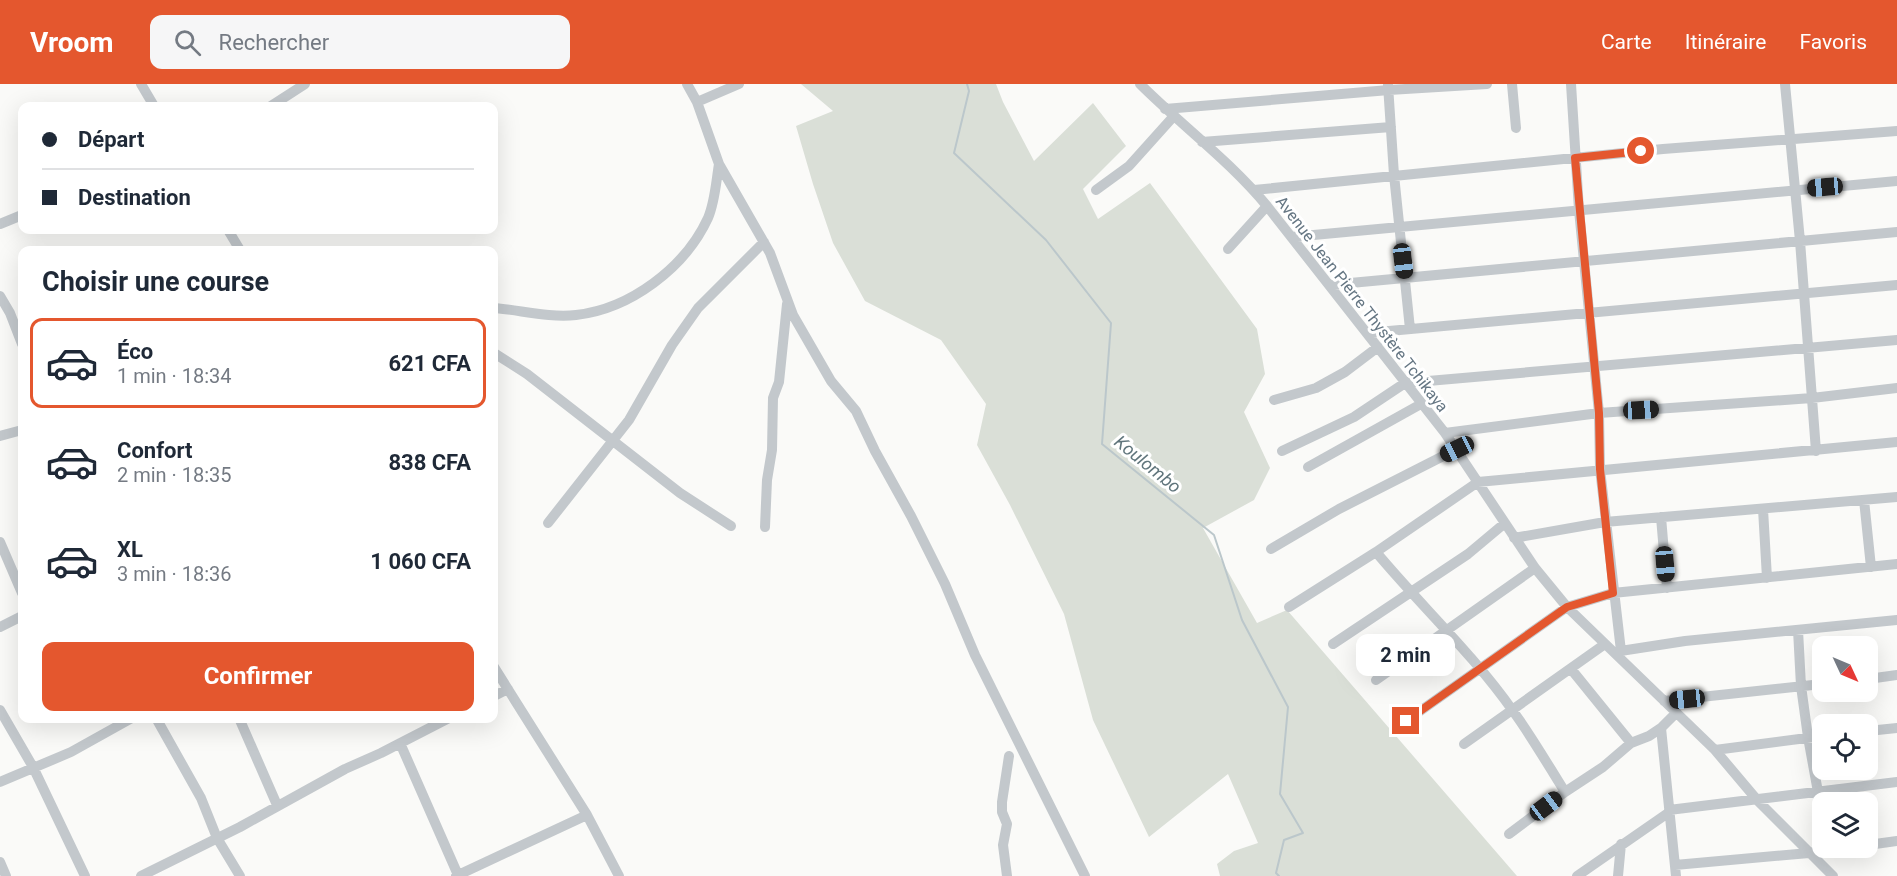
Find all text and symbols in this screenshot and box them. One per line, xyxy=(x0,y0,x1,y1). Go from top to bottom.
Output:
search box xyxy=(150,15,570,69)
text: Vroom xyxy=(30,26,114,59)
icon: search xyxy=(171,26,204,59)
text: Rechercher xyxy=(219,30,329,55)
text: Carte xyxy=(1601,30,1652,54)
text: Itinéraire xyxy=(1685,30,1766,54)
text: Favoris xyxy=(1799,30,1867,54)
text: Départ xyxy=(78,127,144,152)
route start xyxy=(1627,137,1654,164)
car xyxy=(1806,176,1844,198)
text: Destination xyxy=(78,185,191,210)
street label: Avenue Jean Pierre Thystère Tchikaya xyxy=(1272,192,1452,416)
car xyxy=(1392,242,1414,280)
text: Choisir une course xyxy=(42,266,269,298)
icon: car xyxy=(45,336,99,390)
text: Éco xyxy=(117,339,153,364)
text: 621 CFA xyxy=(388,351,471,376)
text: 1 min · 18:34 xyxy=(117,364,232,388)
car xyxy=(1623,400,1659,420)
water label: Koulombo xyxy=(1110,431,1186,497)
car xyxy=(1437,433,1477,465)
icon: car xyxy=(45,435,99,489)
text: Confort xyxy=(117,438,192,463)
text: 838 CFA xyxy=(388,450,471,475)
text: 2 min · 18:35 xyxy=(117,463,232,487)
icon: car xyxy=(45,534,99,588)
text: XL xyxy=(117,537,143,562)
car xyxy=(1654,545,1676,583)
text: 1 060 CFA xyxy=(370,549,471,574)
text: 3 min · 18:36 xyxy=(117,562,232,586)
callout: 2 min xyxy=(1356,634,1456,676)
north arrow xyxy=(1812,636,1878,702)
map controls xyxy=(1812,636,1878,858)
button: Confirmer xyxy=(42,642,474,711)
text: 2 min xyxy=(1380,643,1431,667)
car xyxy=(1668,688,1706,710)
route end xyxy=(1392,707,1419,734)
button: locate xyxy=(1812,714,1878,780)
car xyxy=(1526,788,1566,824)
button: layers xyxy=(1812,792,1878,858)

